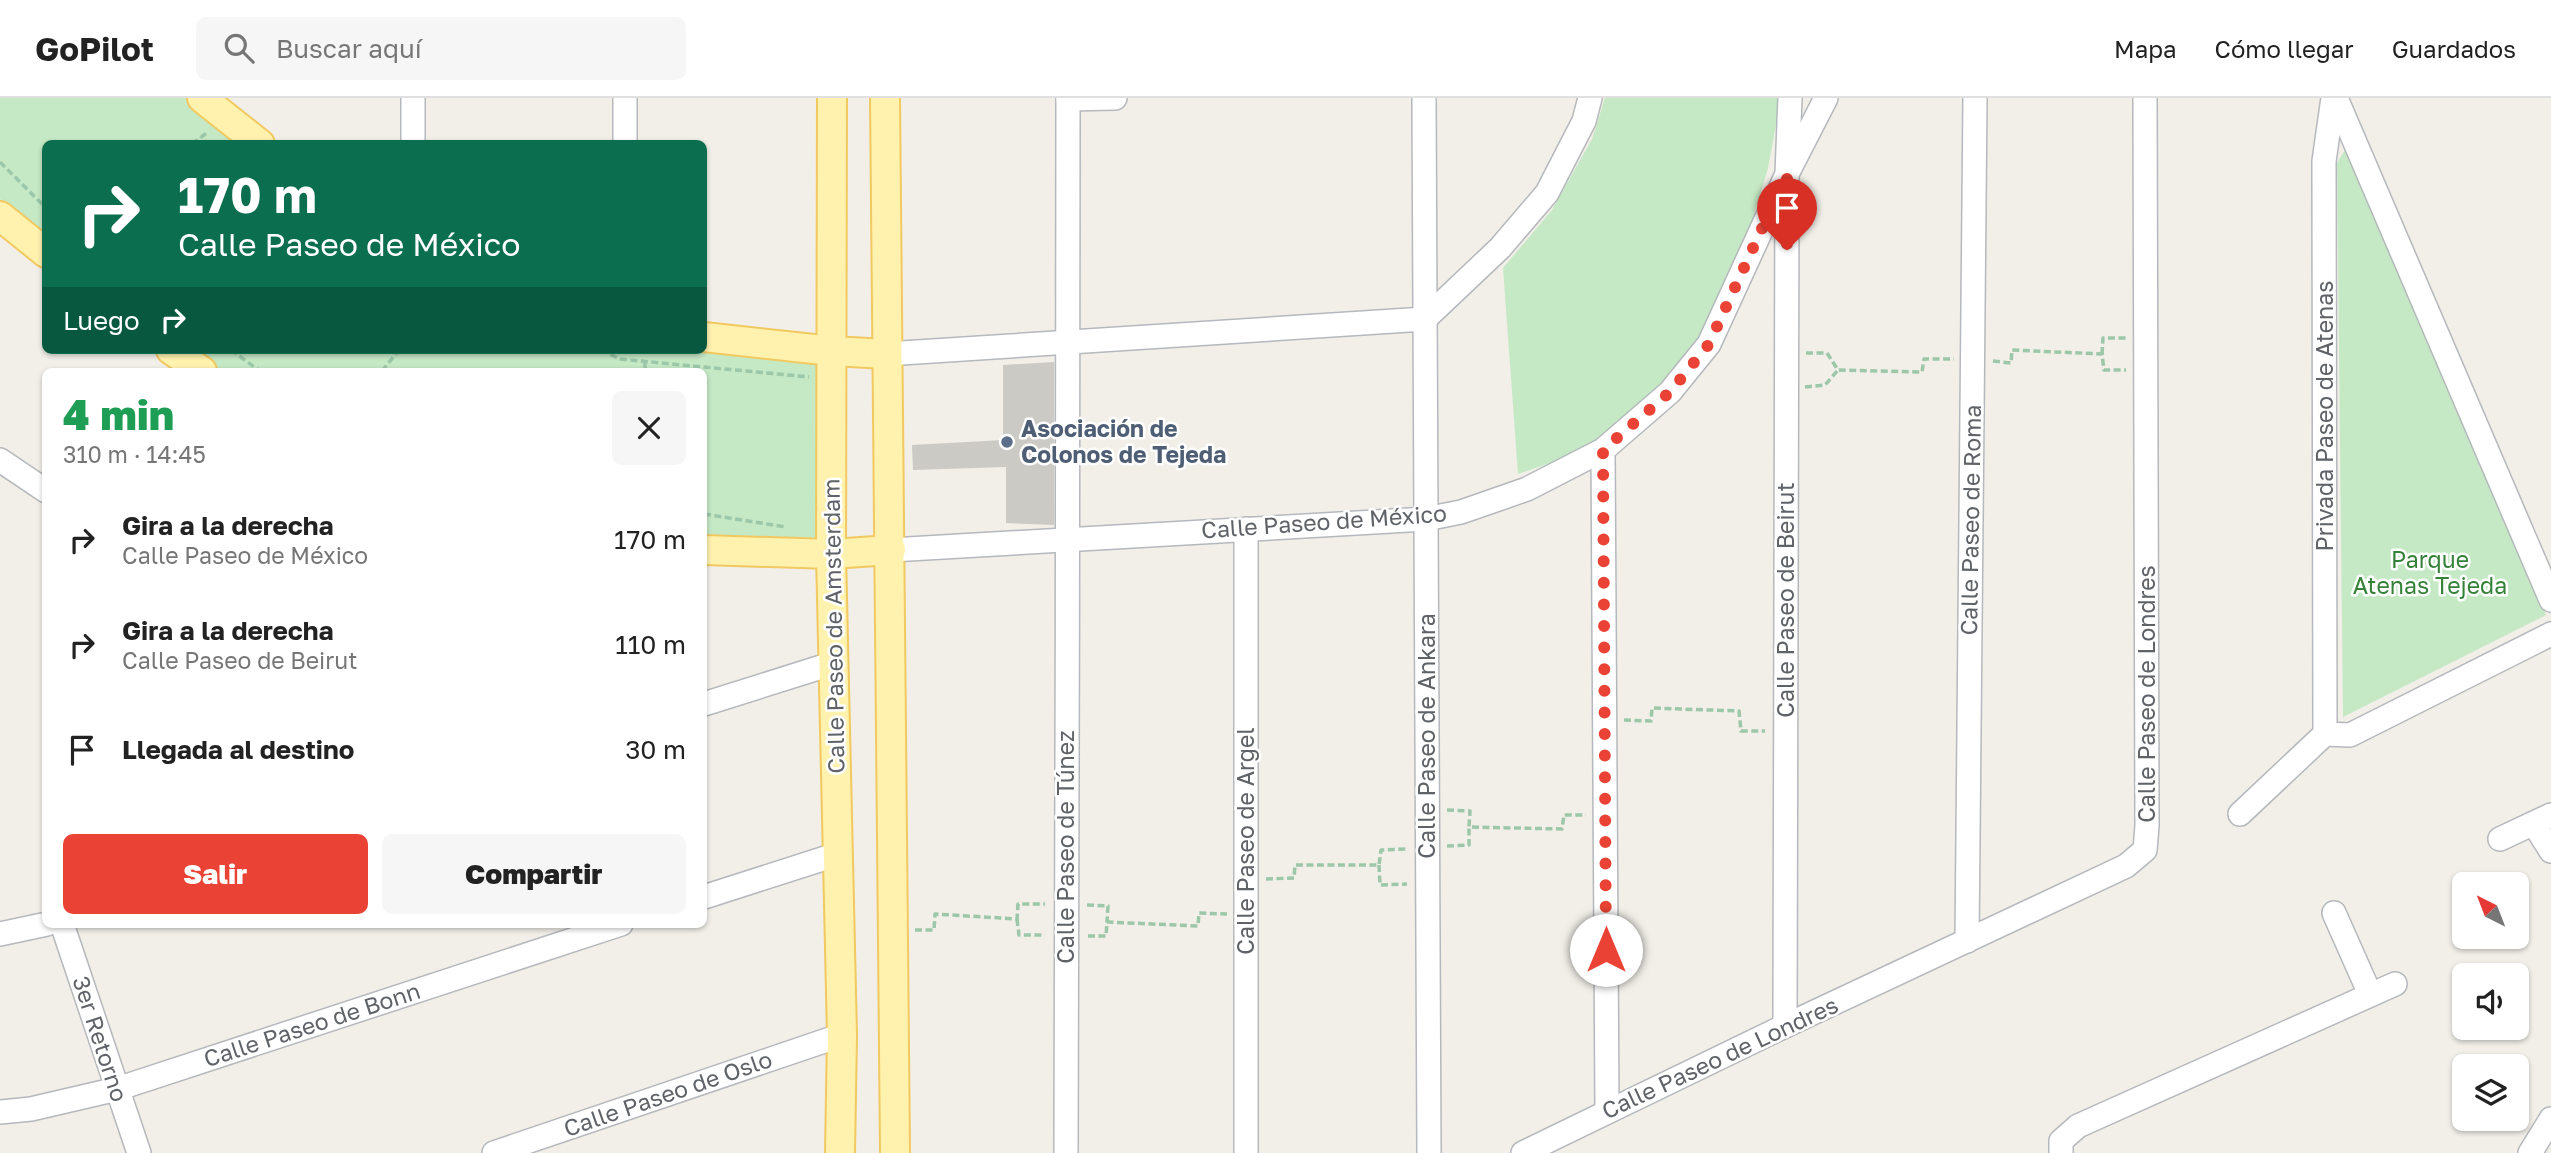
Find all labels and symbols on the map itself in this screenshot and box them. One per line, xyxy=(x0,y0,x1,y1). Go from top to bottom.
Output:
pin xyxy=(1757,178,1817,250)
street label: Privada Paseo de Atenas xyxy=(2310,281,2338,551)
street label: Calle Paseo de Roma xyxy=(1954,404,1986,636)
place label: Asociación de Colonos de Tejeda xyxy=(1021,414,1226,468)
marker: Asociación de Colonos de Tejeda xyxy=(999,434,1015,450)
street label: Calle Paseo de Amsterdam xyxy=(816,478,850,774)
street label: Calle Paseo de Beirut xyxy=(1771,482,1799,718)
street label: Calle Paseo de México xyxy=(1200,498,1448,544)
park label: Parque Atenas Tejeda xyxy=(2353,545,2507,599)
street label: Calle Paseo de Londres xyxy=(2132,565,2160,823)
street label: Calle Paseo de Ankara xyxy=(1412,613,1440,859)
street label: Calle Paseo de Argel xyxy=(1231,727,1259,955)
street label: Calle Paseo de Túnez xyxy=(1051,730,1079,964)
north arrow xyxy=(2452,872,2529,948)
position arrow xyxy=(1569,913,1643,987)
street label: 3er Retorno xyxy=(68,972,134,1105)
street label: Calle Paseo de Bonn xyxy=(200,976,423,1072)
street label: Calle Paseo de Londres xyxy=(1597,990,1842,1124)
street label: Calle Paseo de Oslo xyxy=(560,1044,776,1142)

